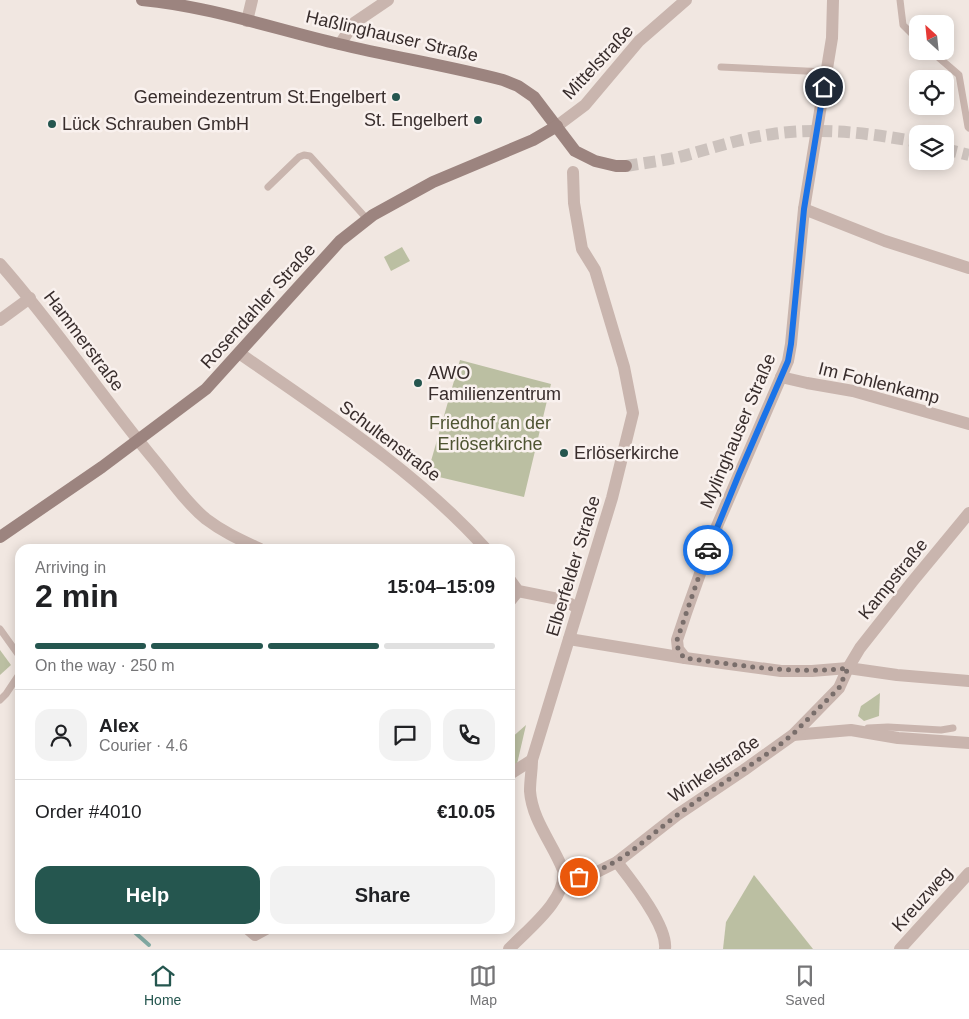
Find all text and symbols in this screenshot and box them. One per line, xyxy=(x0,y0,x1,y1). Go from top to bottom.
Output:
street label: Haßlinghauser Straße xyxy=(304,6,480,66)
north arrow xyxy=(909,15,954,60)
map controls xyxy=(909,15,954,170)
street label: Mittelstraße xyxy=(559,21,637,103)
pin xyxy=(803,66,845,108)
button: locate xyxy=(909,70,954,115)
icon: home xyxy=(810,73,838,101)
place label: Gemeindezentrum St.Engelbert xyxy=(134,87,386,107)
marker: Gemeindezentrum St.Engelbert xyxy=(390,91,402,103)
place label: St. Engelbert xyxy=(364,110,468,130)
place label: Lück Schrauben GmbH xyxy=(62,114,249,134)
marker: St. Engelbert xyxy=(472,114,484,126)
marker: Lück Schrauben GmbH xyxy=(46,118,58,130)
button: layers xyxy=(909,125,954,170)
street label: Rosendahler Straße xyxy=(197,239,319,373)
street label: Hammerstraße xyxy=(40,287,128,395)
street label: Mylinghauser Straße xyxy=(696,351,780,511)
street label: Im Fohlenkamp xyxy=(816,358,942,408)
place label: AWO Familienzentrum xyxy=(428,363,561,404)
marker: AWO Familienzentrum xyxy=(412,377,424,389)
street label: Schultenstraße xyxy=(336,397,444,485)
park label: Friedhof an der Erlöserkirche xyxy=(429,413,551,454)
place label: Erlöserkirche xyxy=(574,443,679,463)
marker: Erlöserkirche xyxy=(558,447,570,459)
street label: Elberfelder Straße xyxy=(542,493,604,639)
courier xyxy=(683,525,733,575)
street label: Kampstraße xyxy=(854,535,932,623)
icon: car xyxy=(694,536,722,564)
text: Arriving in xyxy=(35,559,106,576)
text: 15:04–15:09 xyxy=(387,576,495,597)
text: 2 min xyxy=(35,578,119,614)
text: On the way · 250 m xyxy=(35,657,175,674)
button: person xyxy=(35,709,87,761)
button: chat xyxy=(379,709,431,761)
button: phone xyxy=(443,709,495,761)
text: Alex xyxy=(99,715,139,736)
street label: Winkelstraße xyxy=(665,731,763,807)
text: Courier · 4.6 xyxy=(99,737,188,754)
text: Order #4010 xyxy=(35,801,142,822)
text: €10.05 xyxy=(437,801,495,822)
pin xyxy=(558,856,600,898)
icon: bag xyxy=(565,863,593,891)
street label: Kreuzweg xyxy=(888,863,956,935)
button: Help xyxy=(35,866,260,924)
button: Share xyxy=(270,866,495,924)
tab: Home xyxy=(144,962,181,1008)
tab: Map xyxy=(469,962,497,1008)
tab: Saved xyxy=(785,962,825,1008)

